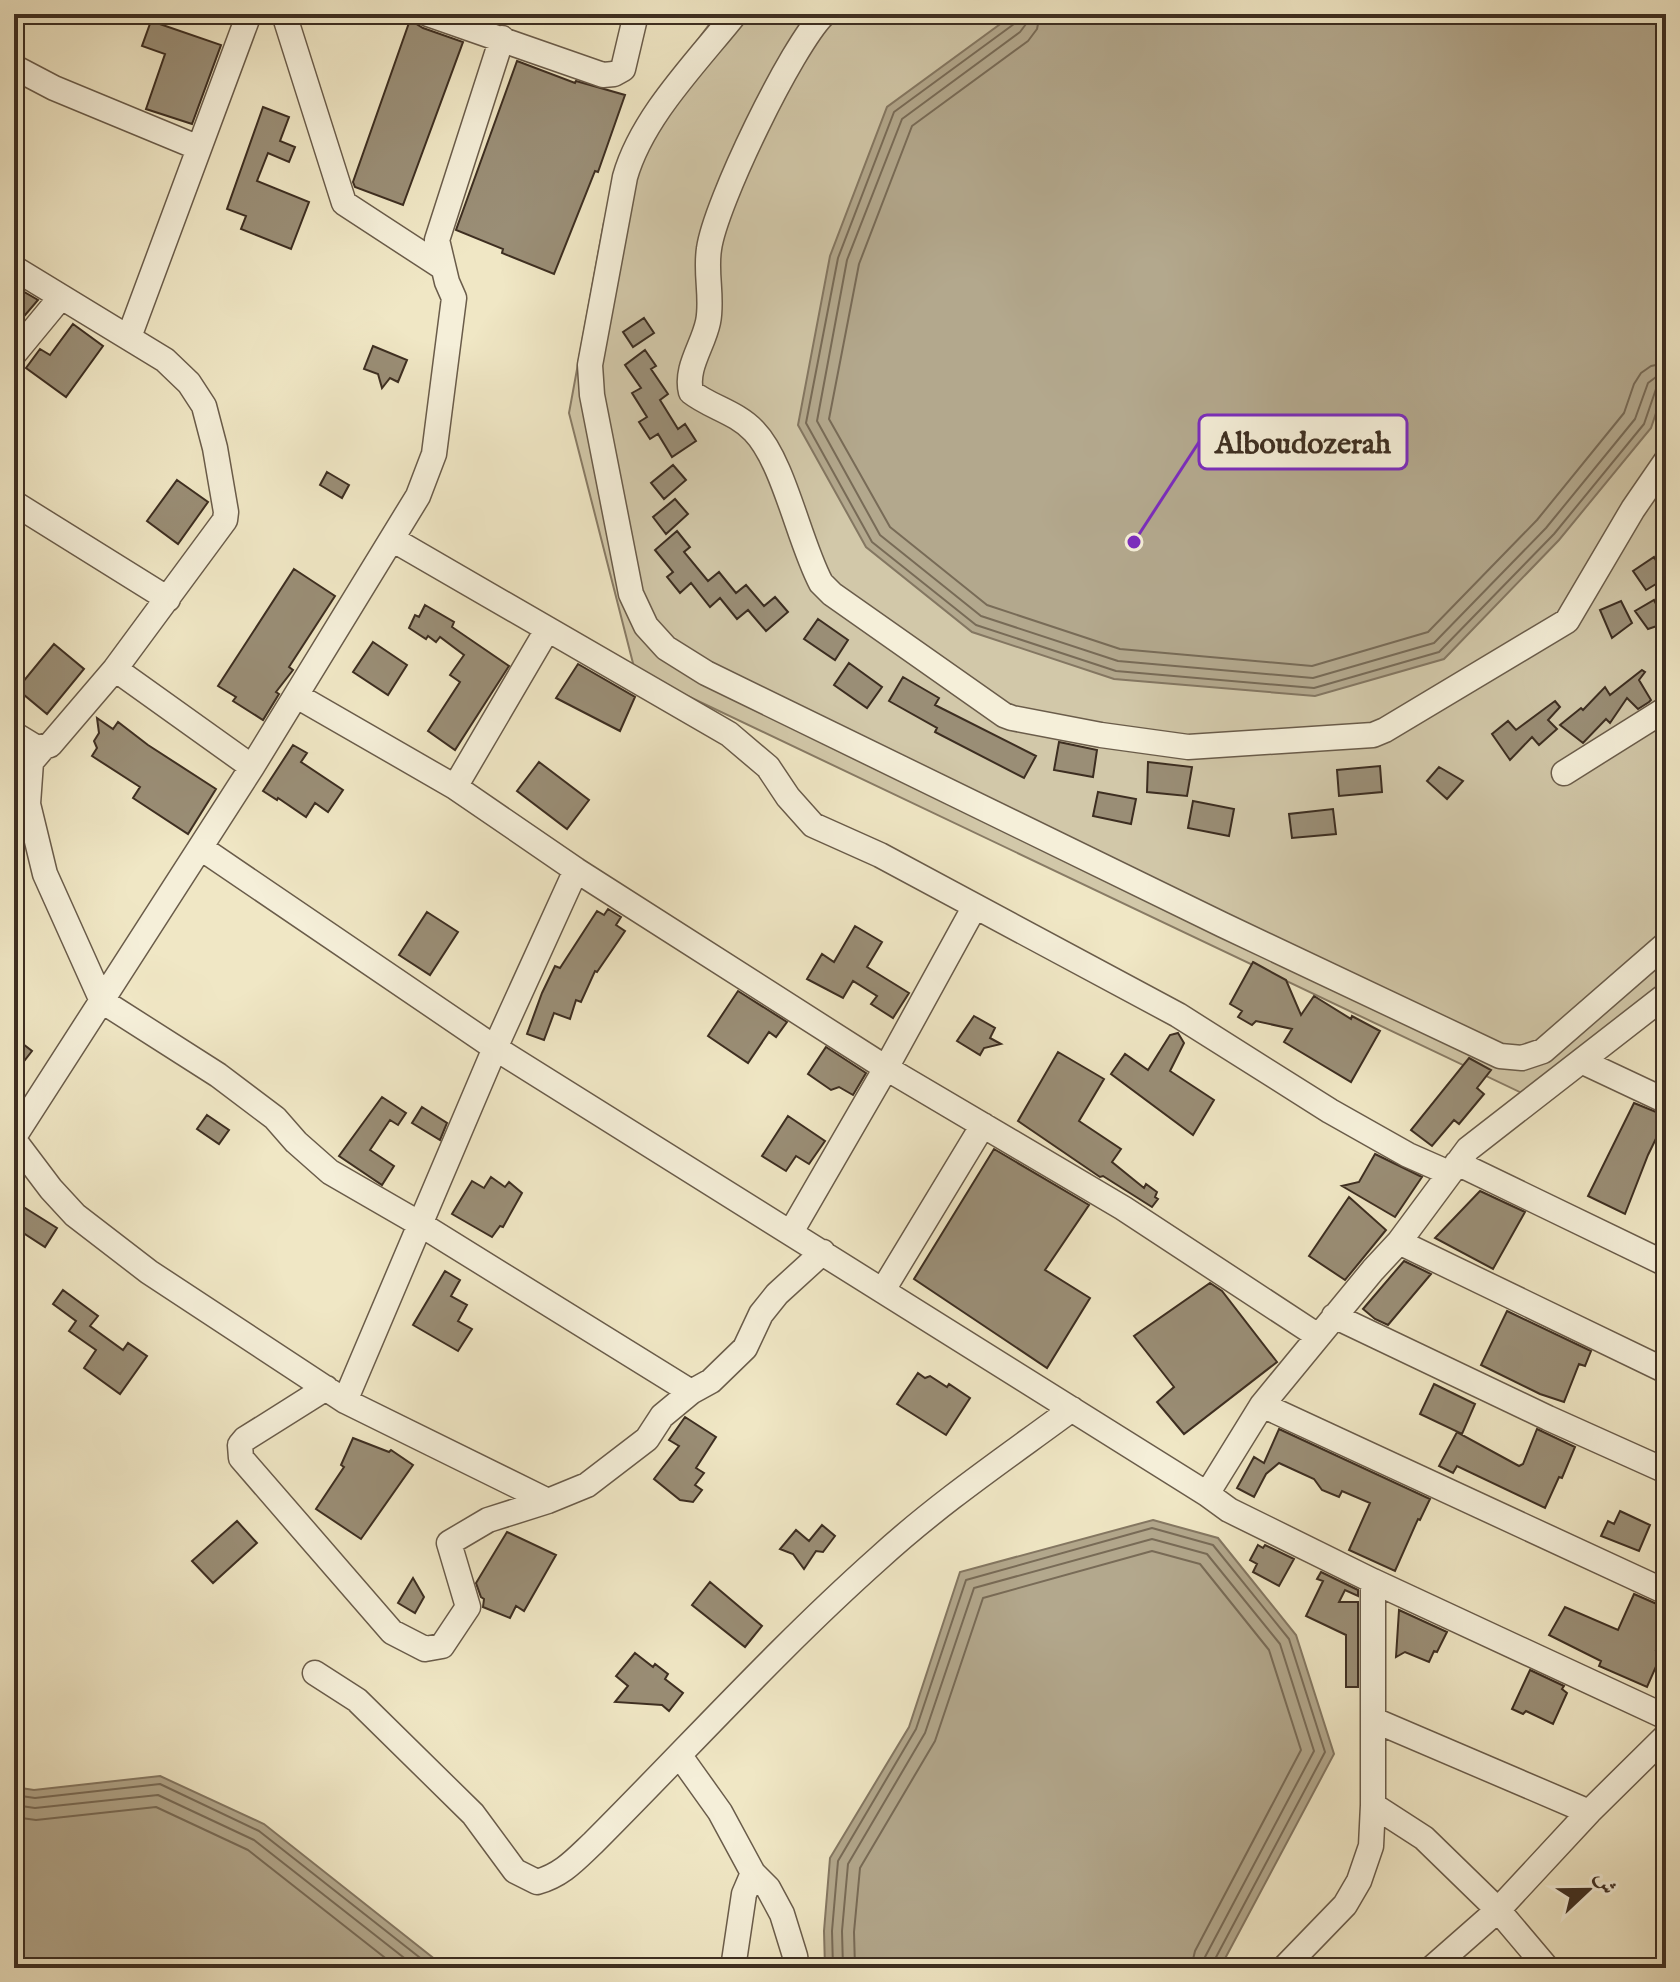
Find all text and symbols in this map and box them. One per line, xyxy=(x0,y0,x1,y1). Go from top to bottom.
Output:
callout: Alboudozerah xyxy=(1199,415,1407,469)
text: Alboudozerah xyxy=(1214,426,1392,464)
north arrow xyxy=(1548,1850,1628,1930)
text: ش xyxy=(1588,1868,1622,1899)

